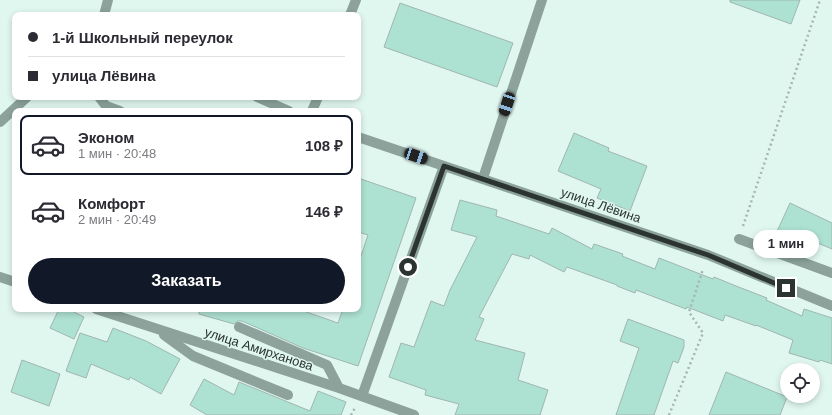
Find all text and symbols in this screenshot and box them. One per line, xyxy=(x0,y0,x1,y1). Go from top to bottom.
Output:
text: 1-й Школьный переулок xyxy=(52,29,233,46)
text: улица Лёвина xyxy=(52,67,156,84)
car xyxy=(498,91,516,117)
icon: car xyxy=(30,127,66,163)
text: Эконом xyxy=(78,129,134,146)
text: 108 ₽ xyxy=(305,137,343,154)
text: 1 мин · 20:48 xyxy=(78,146,156,161)
car xyxy=(403,146,429,166)
street label: улица Лёвина xyxy=(559,184,644,226)
icon: car xyxy=(30,193,66,229)
text: Комфорт xyxy=(78,195,145,212)
text: 146 ₽ xyxy=(305,203,343,220)
text: 2 мин · 20:49 xyxy=(78,212,156,227)
callout: 1 мин xyxy=(753,230,819,258)
text: 1 мин xyxy=(768,236,804,251)
button: Заказать xyxy=(28,258,345,304)
route start xyxy=(399,258,417,276)
route end xyxy=(777,279,795,297)
street label: улица Амирханова xyxy=(203,324,316,374)
map controls xyxy=(780,363,820,403)
button: locate xyxy=(780,363,820,403)

